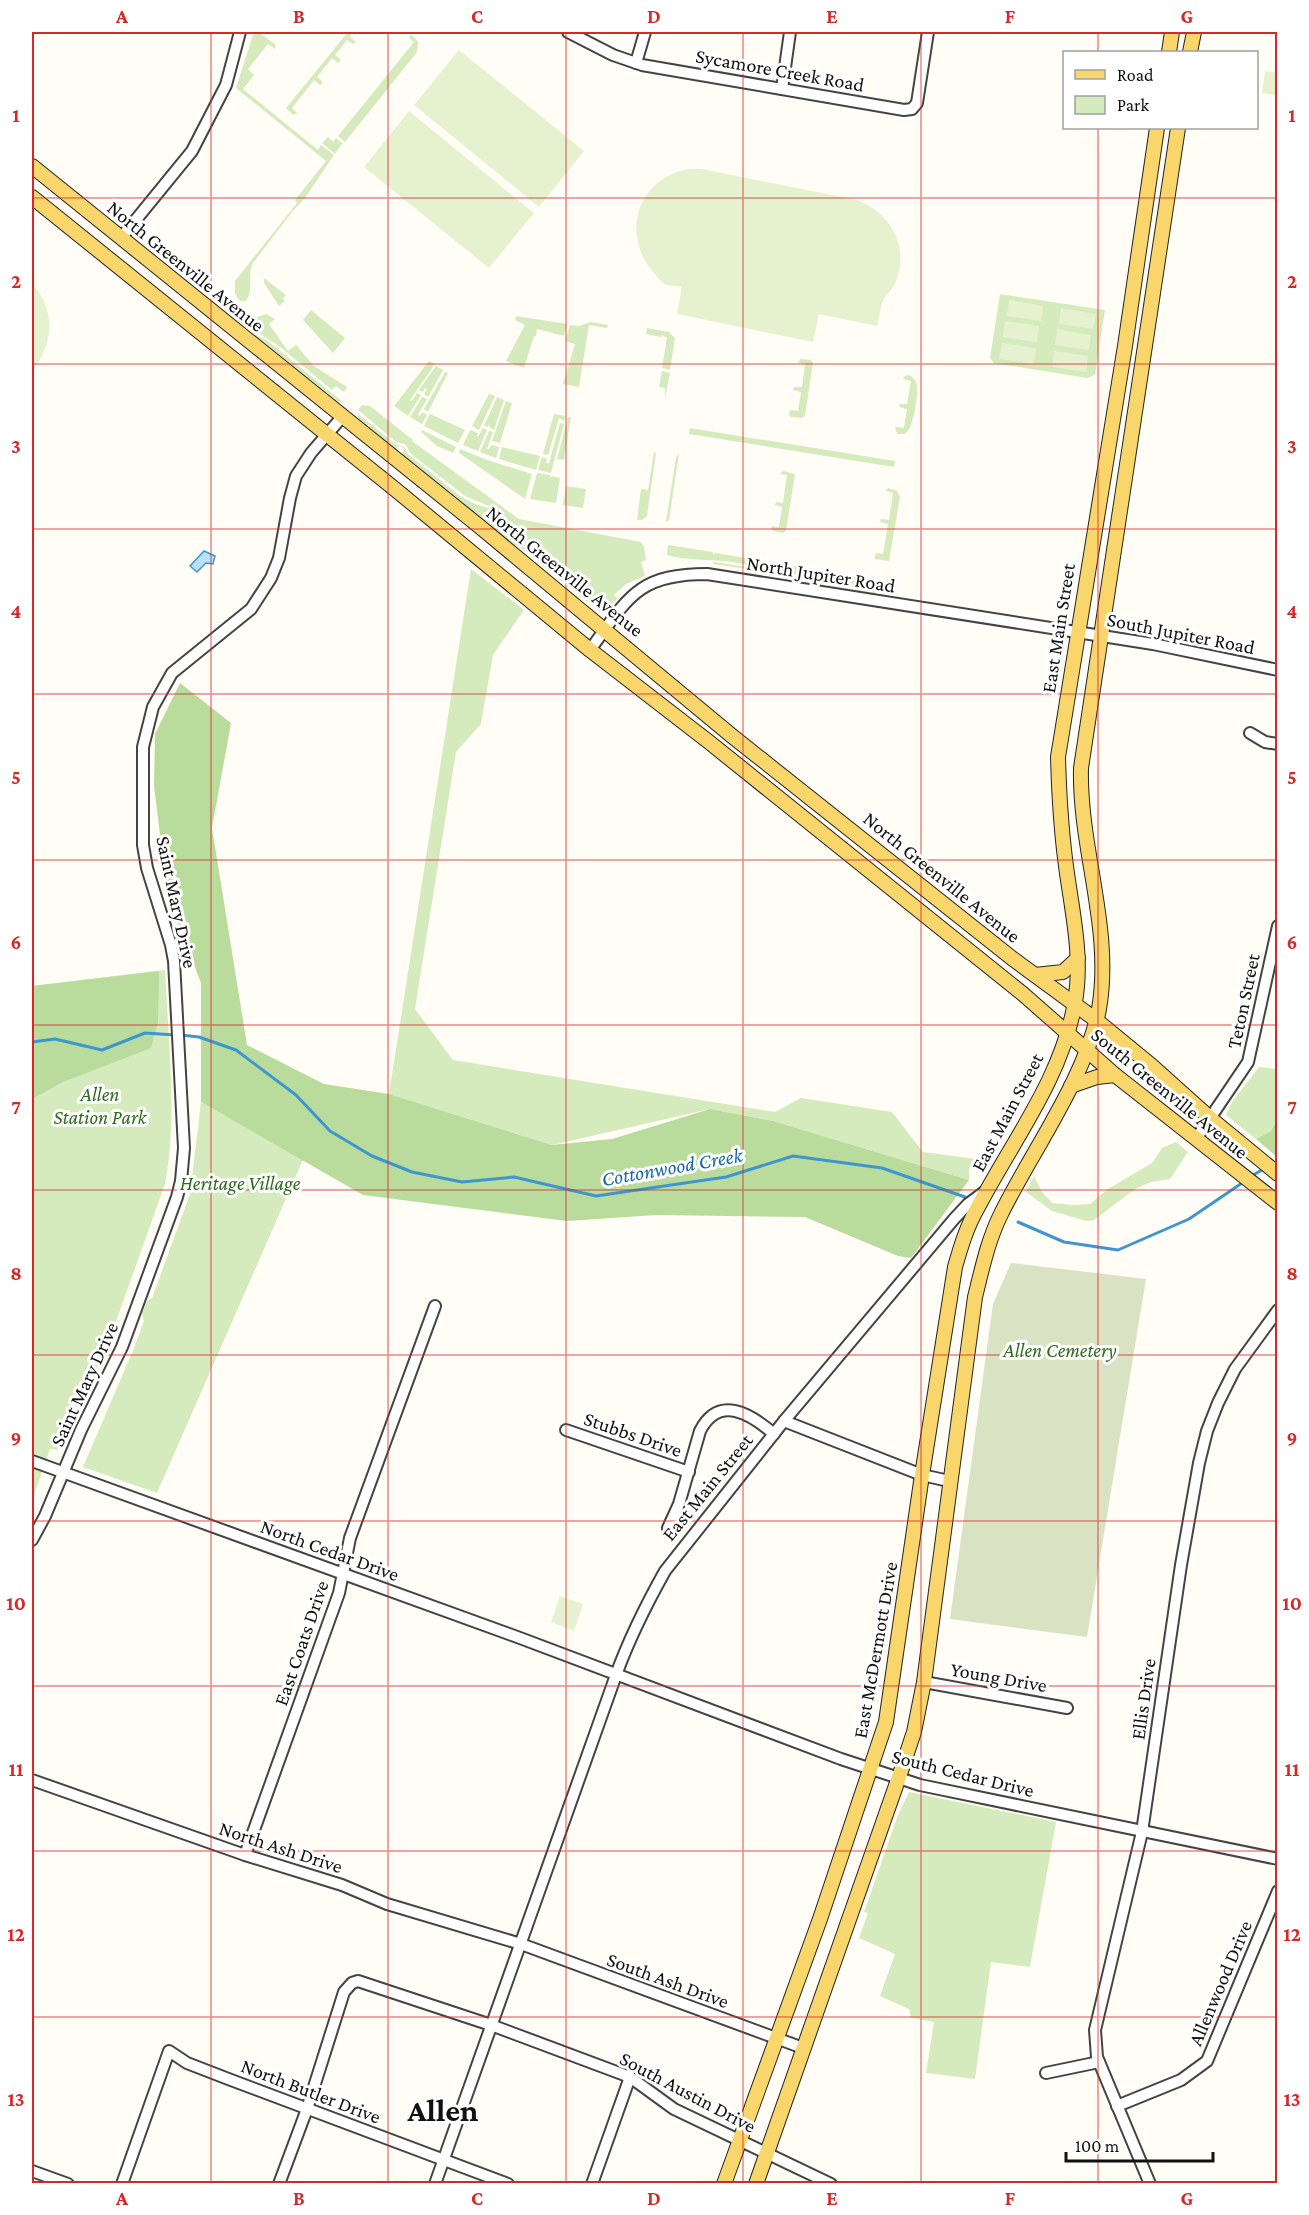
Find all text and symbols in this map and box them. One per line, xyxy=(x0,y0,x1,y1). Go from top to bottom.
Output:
text: A xyxy=(115,5,129,27)
text: B xyxy=(293,5,305,27)
text: C xyxy=(471,5,483,27)
text: D xyxy=(647,5,661,27)
text: E xyxy=(826,5,838,27)
text: F xyxy=(1005,5,1016,27)
text: G xyxy=(1181,5,1194,27)
street label: Sycamore Creek Road xyxy=(694,44,866,97)
legend xyxy=(1063,51,1258,129)
text: Road xyxy=(1117,65,1154,85)
text: Park xyxy=(1117,95,1149,115)
text: 1 xyxy=(12,104,20,126)
text: 1 xyxy=(1288,104,1296,126)
street label: North Greenville Avenue xyxy=(103,196,269,336)
text: 2 xyxy=(11,270,21,292)
text: 2 xyxy=(1287,270,1297,292)
text: 3 xyxy=(11,435,21,457)
text: 3 xyxy=(1287,435,1297,457)
street label: North Greenville Avenue xyxy=(482,501,648,641)
street label: North Jupiter Road xyxy=(745,551,897,598)
street label: East Main Street xyxy=(1037,561,1079,694)
text: 4 xyxy=(11,600,22,622)
text: 4 xyxy=(1287,600,1298,622)
street label: South Jupiter Road xyxy=(1105,608,1257,659)
text: 5 xyxy=(11,766,21,788)
text: 5 xyxy=(1287,766,1297,788)
street label: North Greenville Avenue xyxy=(859,807,1025,947)
street label: Saint Mary Drive xyxy=(151,834,202,970)
text: 6 xyxy=(11,931,21,953)
text: 6 xyxy=(1287,931,1297,953)
street label: Teton Street xyxy=(1222,951,1264,1051)
street label: South Greenville Avenue xyxy=(1087,1023,1253,1163)
street label: East Main Street xyxy=(967,1049,1048,1175)
park label: Allen Station Park xyxy=(54,1083,148,1128)
text: 7 xyxy=(11,1096,21,1118)
text: 7 xyxy=(1287,1096,1297,1118)
water label: Cottonwood Creek xyxy=(600,1143,745,1191)
park label: Heritage Village xyxy=(180,1172,301,1195)
text: 8 xyxy=(10,1262,22,1284)
text: 8 xyxy=(1286,1262,1298,1284)
street label: Saint Mary Drive xyxy=(46,1318,123,1450)
park label: Allen Cemetery xyxy=(1002,1339,1117,1362)
street label: Stubbs Drive xyxy=(581,1407,685,1461)
text: 9 xyxy=(11,1427,21,1449)
text: 9 xyxy=(1287,1427,1297,1449)
street label: East Main Street xyxy=(657,1429,757,1545)
street label: North Cedar Drive xyxy=(258,1515,402,1585)
street label: East McDermott Drive xyxy=(849,1560,901,1740)
street label: East Coats Drive xyxy=(269,1577,333,1708)
text: 10 xyxy=(6,1592,26,1614)
text: 10 xyxy=(1282,1592,1302,1614)
street label: Ellis Drive xyxy=(1126,1657,1160,1741)
street label: Young Drive xyxy=(949,1658,1049,1697)
street label: South Cedar Drive xyxy=(890,1745,1037,1801)
text: 11 xyxy=(9,1758,24,1780)
text: 11 xyxy=(1285,1758,1300,1780)
street label: North Ash Drive xyxy=(217,1817,346,1877)
street label: Allenwood Drive xyxy=(1184,1917,1256,2049)
text: 12 xyxy=(7,1923,25,1945)
text: 12 xyxy=(1283,1923,1301,1945)
street label: South Ash Drive xyxy=(604,1948,732,2012)
street label: South Austin Drive xyxy=(616,2047,760,2137)
street label: North Butler Drive xyxy=(238,2054,384,2128)
text: 13 xyxy=(7,2088,25,2110)
text: 13 xyxy=(1283,2088,1301,2110)
district label: Allen xyxy=(407,2092,478,2128)
scale bar xyxy=(1066,2125,1213,2163)
text: 100 m xyxy=(1075,2136,1120,2156)
text: A xyxy=(115,2187,129,2209)
text: B xyxy=(293,2187,305,2209)
text: C xyxy=(471,2187,483,2209)
text: D xyxy=(647,2187,661,2209)
text: E xyxy=(826,2187,838,2209)
text: F xyxy=(1005,2187,1016,2209)
text: G xyxy=(1181,2187,1194,2209)

